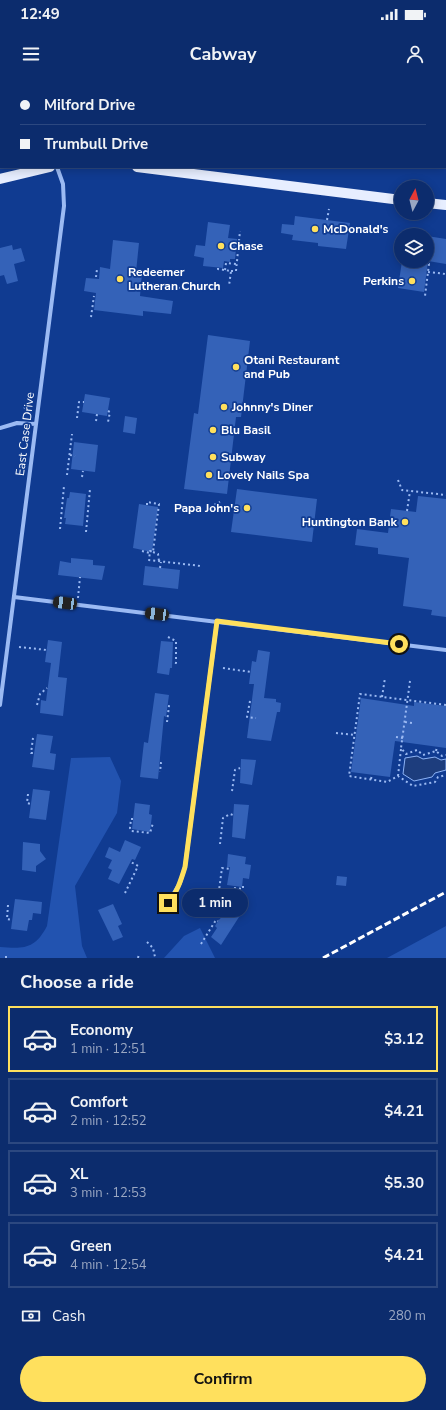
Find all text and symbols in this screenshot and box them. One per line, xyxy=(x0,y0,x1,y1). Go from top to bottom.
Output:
text: 12:49 xyxy=(20,4,60,24)
text: Cabway xyxy=(190,42,256,66)
icon: menu xyxy=(20,43,42,65)
icon: person xyxy=(404,43,426,65)
text: Milford Drive xyxy=(44,95,135,115)
text: Trumbull Drive xyxy=(44,134,148,154)
north arrow xyxy=(394,180,434,220)
map controls xyxy=(394,180,434,268)
place label: McDonald's xyxy=(323,221,389,237)
marker: McDonald's xyxy=(310,224,320,234)
button: layers xyxy=(394,228,434,268)
place label: Chase xyxy=(229,238,264,254)
marker: Chase xyxy=(216,241,226,251)
place label: Redeemer Lutheran Church xyxy=(128,264,221,294)
place label: Perkins xyxy=(363,273,404,289)
marker: Redeemer Lutheran Church xyxy=(115,274,125,284)
marker: Perkins xyxy=(407,276,417,286)
place label: Otani Restaurant and Pub xyxy=(244,352,340,382)
marker: Otani Restaurant and Pub xyxy=(231,362,241,372)
street label: East Case Drive xyxy=(12,391,38,477)
place label: Johnny's Diner xyxy=(231,399,313,415)
marker: Johnny's Diner xyxy=(219,402,229,412)
place label: Blu Basil xyxy=(221,422,271,438)
marker: Blu Basil xyxy=(208,425,218,435)
place label: Subway xyxy=(221,449,266,465)
marker: Subway xyxy=(208,452,218,462)
place label: Lovely Nails Spa xyxy=(217,467,309,483)
marker: Lovely Nails Spa xyxy=(204,470,214,480)
place label: Papa John's xyxy=(174,500,239,516)
marker: Papa John's xyxy=(242,503,252,513)
place label: Huntington Bank xyxy=(302,514,398,530)
marker: Huntington Bank xyxy=(400,517,410,527)
car xyxy=(52,596,78,610)
car xyxy=(144,607,170,621)
route start xyxy=(390,635,408,653)
callout: 1 min xyxy=(182,889,248,917)
route end xyxy=(159,894,177,912)
text: 1 min xyxy=(198,894,232,912)
text: Choose a ride xyxy=(20,970,134,994)
text: Economy xyxy=(70,1020,133,1040)
icon: car xyxy=(22,1021,58,1057)
text: $3.12 xyxy=(384,1029,424,1049)
text: 1 min · 12:51 xyxy=(70,1040,146,1058)
text: Comfort xyxy=(70,1092,127,1112)
icon: car xyxy=(22,1093,58,1129)
text: $4.21 xyxy=(384,1101,424,1121)
text: 2 min · 12:52 xyxy=(70,1112,146,1130)
text: XL xyxy=(70,1164,89,1184)
icon: car xyxy=(22,1165,58,1201)
text: $5.30 xyxy=(384,1173,424,1193)
text: 3 min · 12:53 xyxy=(70,1184,146,1202)
text: Green xyxy=(70,1236,112,1256)
icon: car xyxy=(22,1237,58,1273)
text: $4.21 xyxy=(384,1245,424,1265)
text: 4 min · 12:54 xyxy=(70,1256,146,1274)
icon: cash xyxy=(20,1305,42,1327)
text: Cash xyxy=(52,1306,86,1326)
text: 280 m xyxy=(388,1307,426,1325)
button: Confirm xyxy=(20,1356,426,1402)

